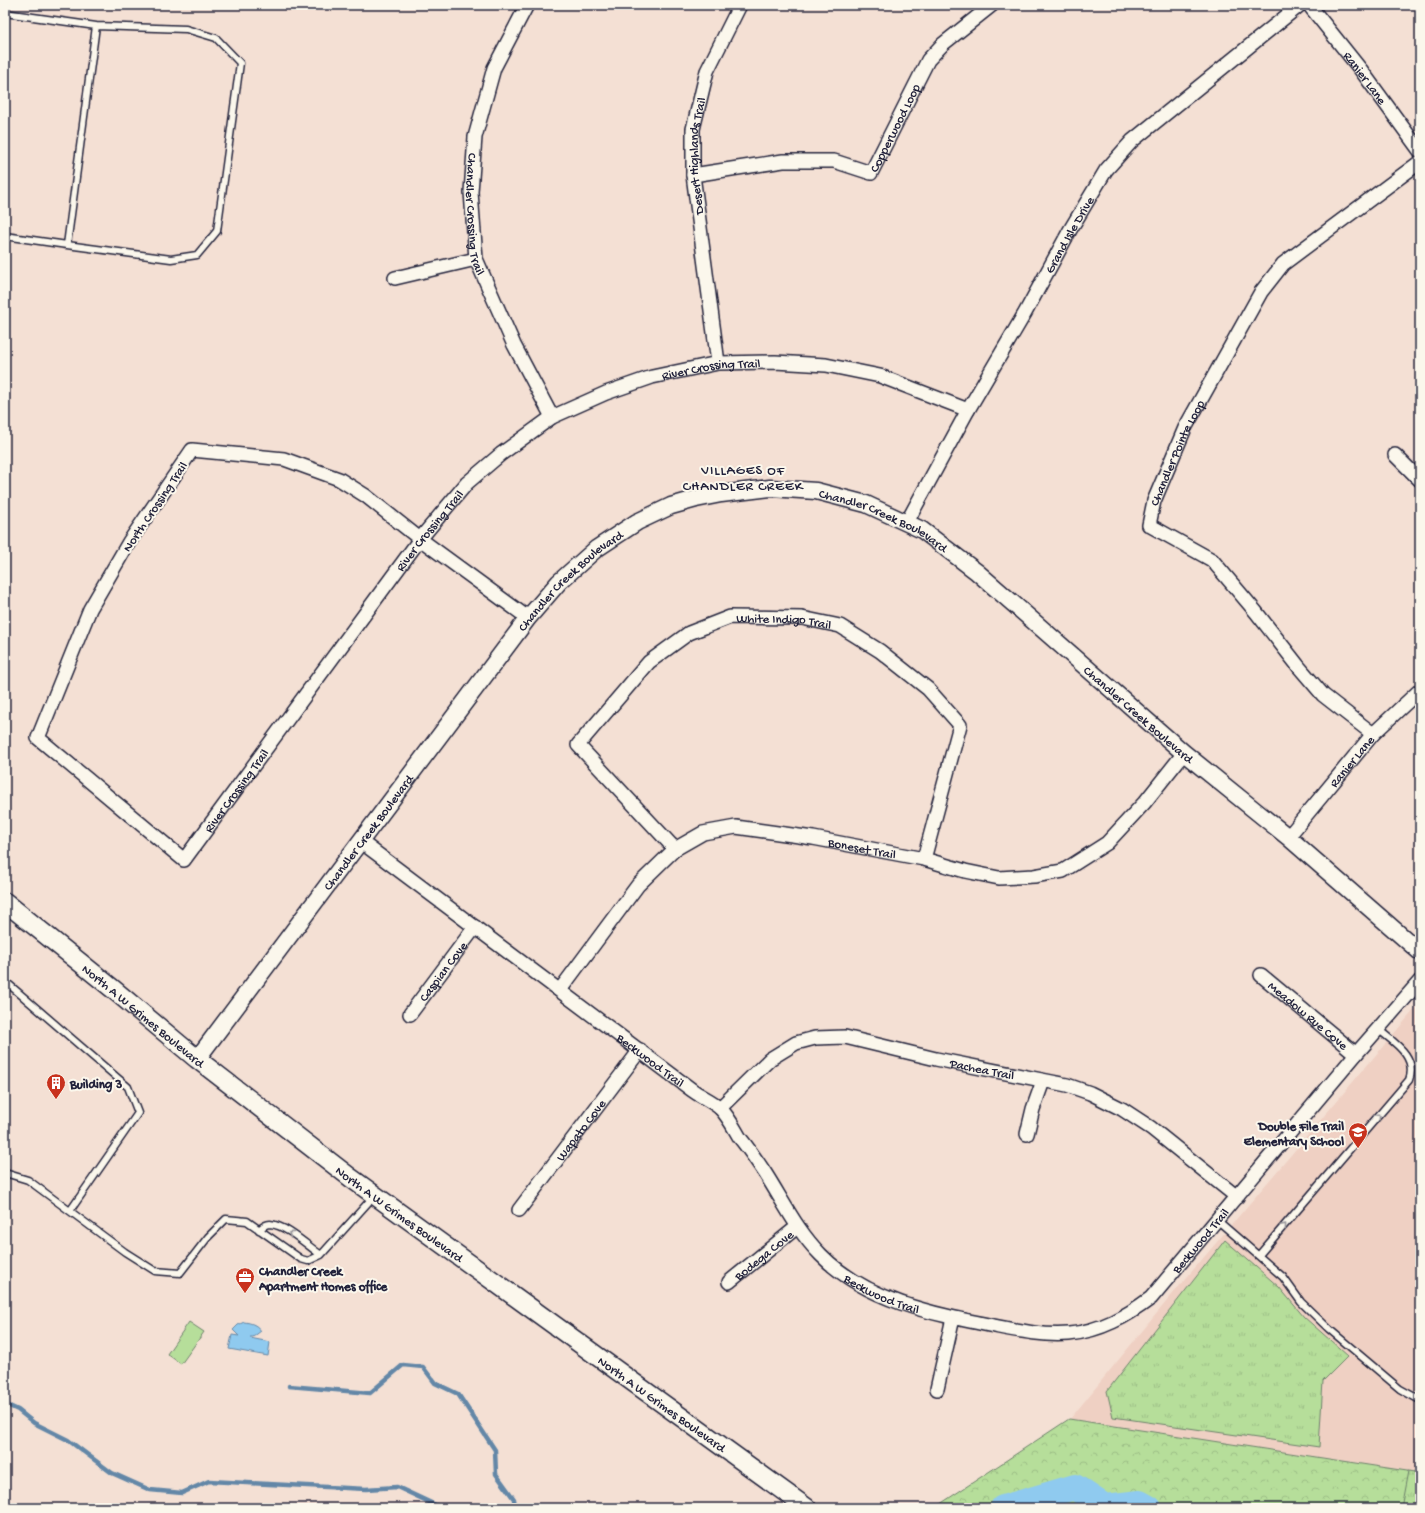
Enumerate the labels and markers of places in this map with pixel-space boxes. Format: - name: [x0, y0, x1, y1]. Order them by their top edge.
- building icon: Building 3: [45, 1072, 67, 1100]
- place label: Building 3: [69, 1078, 123, 1093]
- place label: Double File Trail Elementary School: [1244, 1120, 1344, 1150]
- school or university icon: Double File Trail Elementary School: [1347, 1121, 1369, 1149]
- place label: Chandler Creek Apartment Homes office: [258, 1265, 389, 1296]
- office icon: Chandler Creek Apartment Homes office: [234, 1266, 256, 1294]

